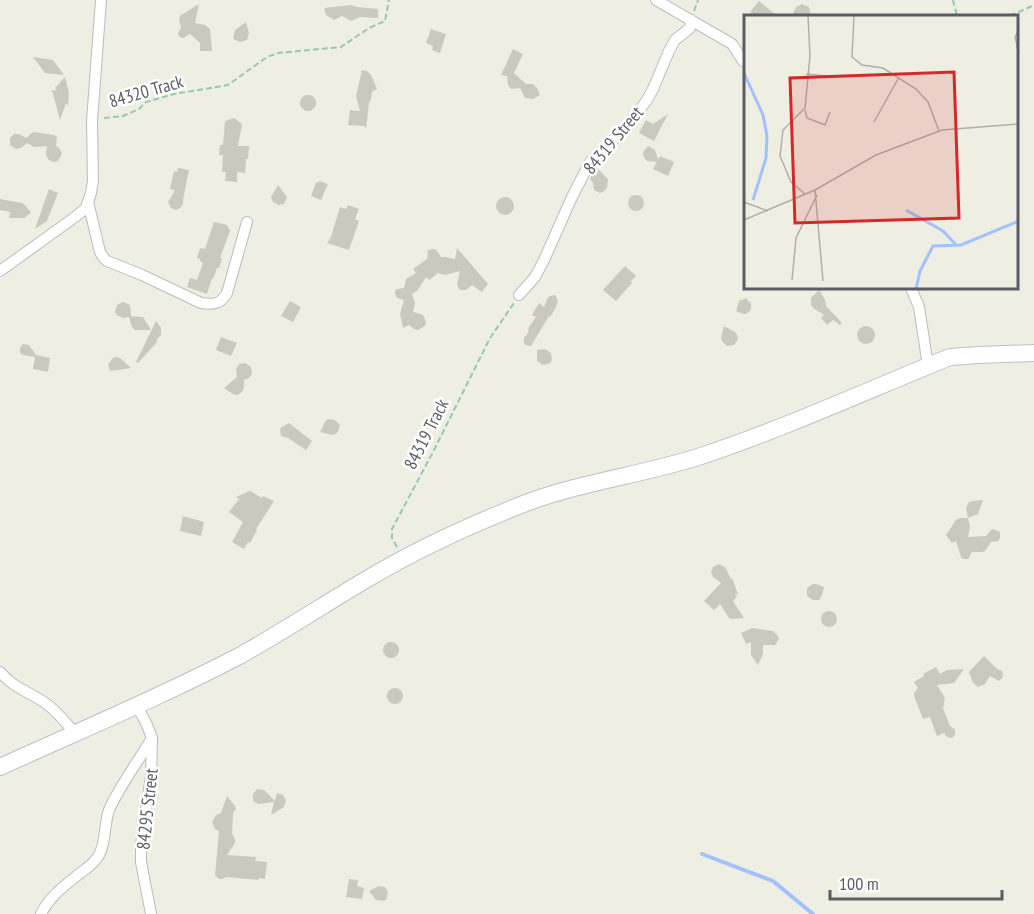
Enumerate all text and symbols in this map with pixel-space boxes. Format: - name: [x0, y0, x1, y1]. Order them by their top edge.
- inset map: [744, 15, 1019, 290]
- street label: 84320 Track: [106, 69, 186, 113]
- street label: 84319 Street: [578, 101, 648, 179]
- street label: 84319 Track: [399, 395, 453, 473]
- street label: 84295 Street: [131, 767, 163, 851]
- scale bar: [830, 863, 1002, 901]
- text: 100 m: [839, 872, 879, 895]

